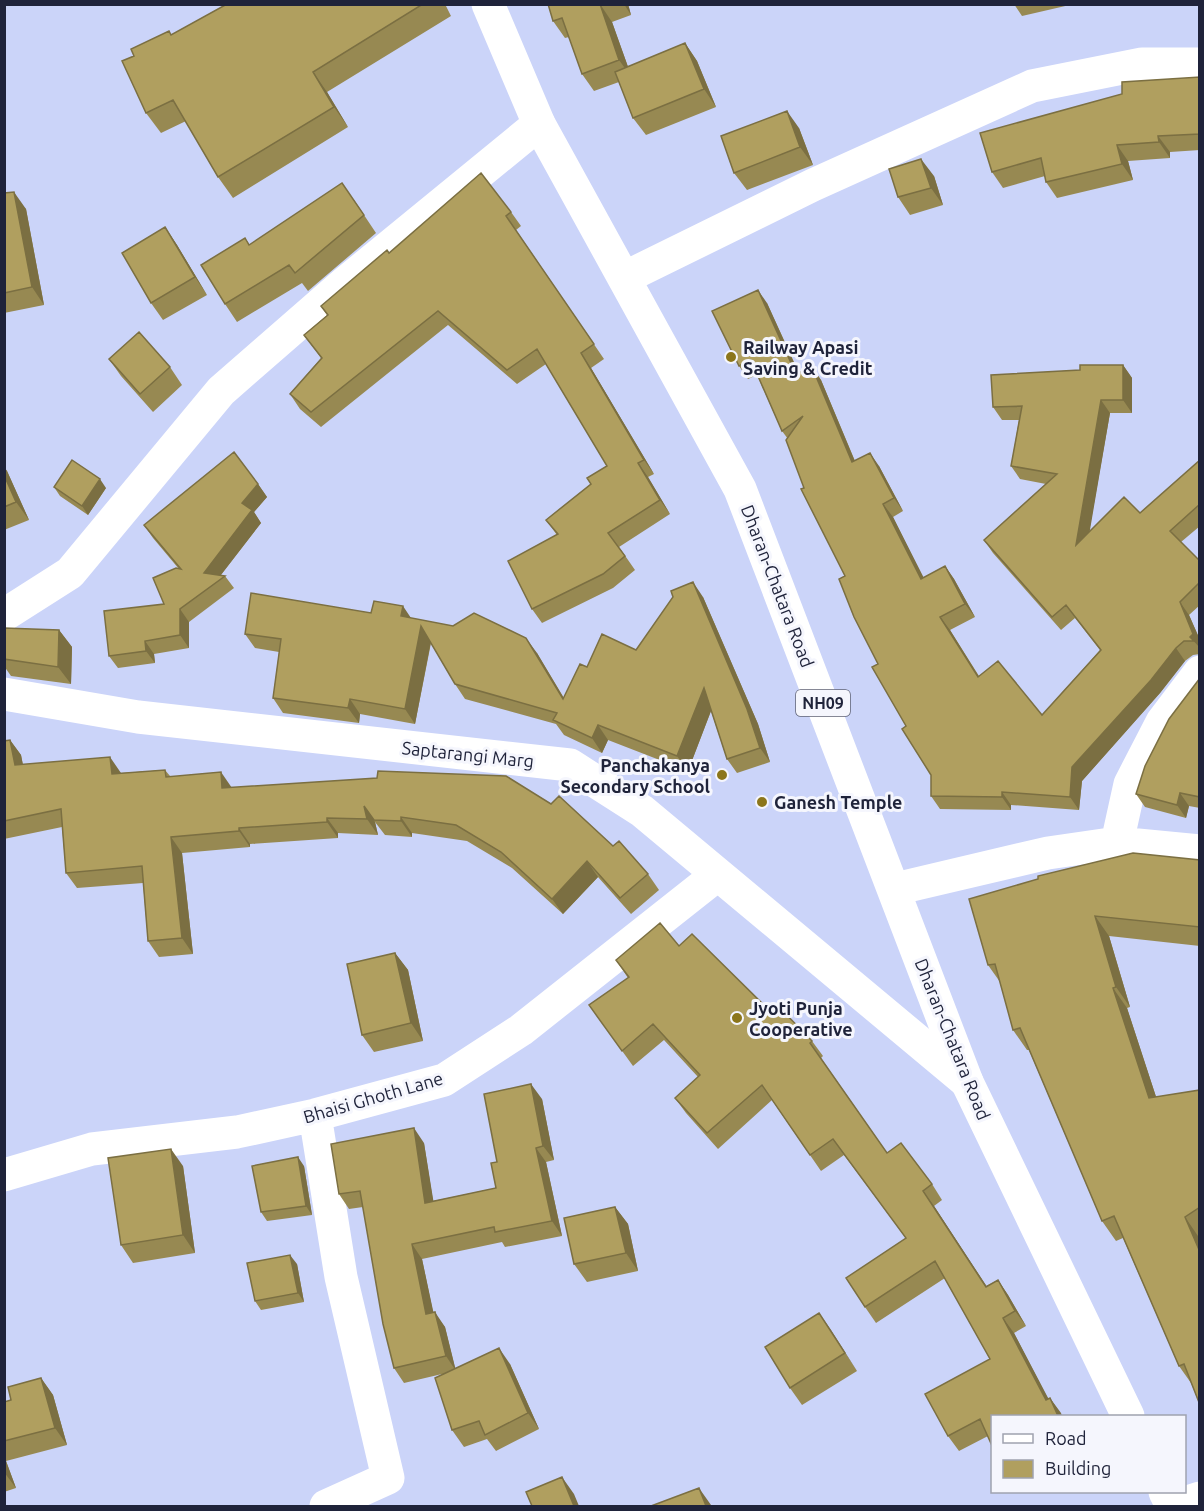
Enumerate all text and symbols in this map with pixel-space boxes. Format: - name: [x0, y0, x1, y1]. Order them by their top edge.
- place label: Railway Apasi Saving & Credit: [743, 337, 873, 378]
- marker: Railway Apasi Saving & Credit: [724, 350, 738, 364]
- street label: Dharan-Chatara Road: [738, 502, 818, 670]
- road number: NH09: [796, 690, 850, 716]
- street label: Saptarangi Marg: [401, 737, 535, 771]
- place label: Panchakanya Secondary School: [561, 755, 711, 796]
- marker: Panchakanya Secondary School: [715, 768, 729, 782]
- place label: Ganesh Temple: [774, 792, 902, 812]
- marker: Ganesh Temple: [755, 795, 769, 809]
- street label: Dharan-Chatara Road: [911, 955, 995, 1123]
- place label: Jyoti Punja Cooperative: [749, 998, 853, 1039]
- marker: Jyoti Punja Cooperative: [730, 1011, 744, 1025]
- street label: Bhaisi Ghoth Lane: [301, 1067, 445, 1127]
- legend: [991, 1415, 1186, 1493]
- text: Road: [1045, 1428, 1087, 1448]
- text: Building: [1045, 1458, 1111, 1478]

